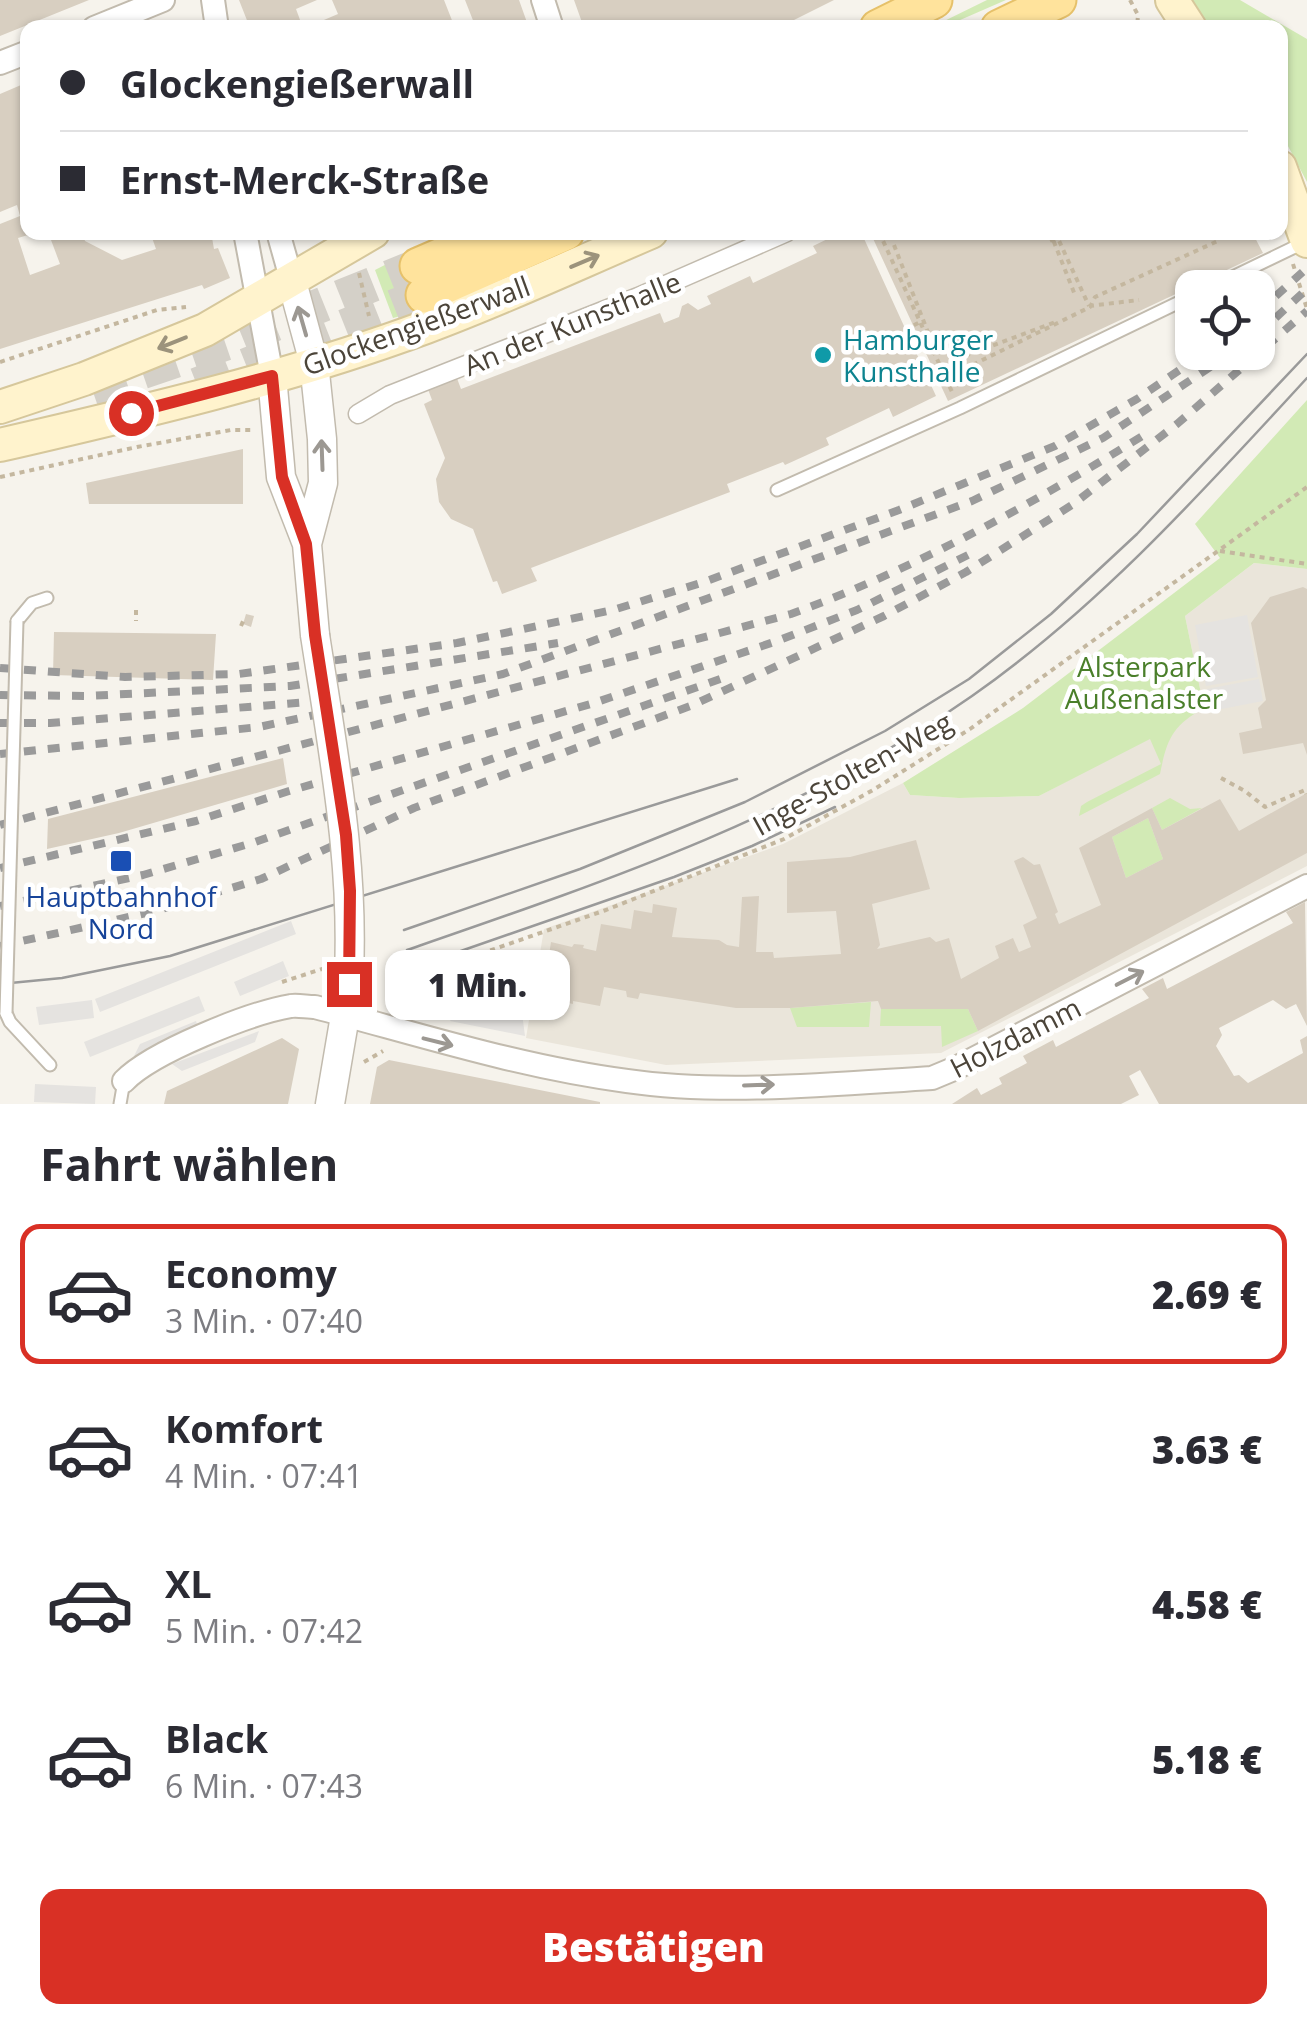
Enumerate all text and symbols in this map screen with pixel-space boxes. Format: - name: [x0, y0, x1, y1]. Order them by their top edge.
- text: Glockengießerwall: [120, 57, 474, 109]
- text: Ernst-Merck-Straße: [120, 153, 489, 205]
- one-way arrow: [569, 250, 600, 268]
- street label: An der Kunsthalle: [458, 262, 686, 384]
- street label: Glockengießerwall: [297, 266, 535, 384]
- map controls: [1175, 270, 1275, 370]
- button: locate: [1175, 270, 1275, 370]
- one-way arrow: [292, 306, 311, 337]
- place label: Hamburger Kunsthalle: [843, 320, 994, 390]
- one-way arrow: [157, 336, 188, 354]
- marker: Hamburger Kunsthalle: [812, 344, 834, 366]
- route start: [109, 391, 154, 436]
- one-way arrow: [312, 439, 331, 471]
- park label: Alsterpark Außenalster: [1065, 647, 1224, 717]
- street label: Inge-Stolten-Weg: [745, 702, 959, 844]
- marker: Hauptbahnhof Nord: [108, 848, 134, 874]
- place label: Hauptbahnhof Nord: [26, 877, 218, 947]
- callout: 1 Min.: [384, 949, 569, 1019]
- route end: [327, 962, 372, 1007]
- text: 1 Min.: [428, 963, 527, 1006]
- one-way arrow: [1115, 968, 1145, 987]
- street label: Holzdamm: [943, 988, 1087, 1086]
- one-way arrow: [422, 1034, 453, 1053]
- one-way arrow: [742, 1075, 774, 1094]
- text: Fahrt wählen: [40, 1133, 338, 1194]
- text: Economy: [165, 1247, 337, 1299]
- icon: car: [45, 1249, 135, 1339]
- text: 2.69 €: [1152, 1268, 1262, 1320]
- text: 3 Min. · 07:40: [165, 1299, 363, 1342]
- text: Komfort: [165, 1402, 323, 1454]
- icon: car: [45, 1404, 135, 1494]
- text: 3.63 €: [1152, 1423, 1262, 1475]
- text: 4 Min. · 07:41: [165, 1454, 363, 1497]
- text: XL: [165, 1557, 212, 1609]
- icon: car: [45, 1559, 135, 1649]
- text: 4.58 €: [1152, 1578, 1262, 1630]
- text: 5 Min. · 07:42: [165, 1609, 363, 1652]
- text: Black: [165, 1712, 268, 1764]
- icon: car: [45, 1714, 135, 1804]
- text: 5.18 €: [1152, 1733, 1262, 1785]
- text: 6 Min. · 07:43: [165, 1764, 363, 1807]
- button: Bestätigen: [40, 1889, 1267, 2004]

